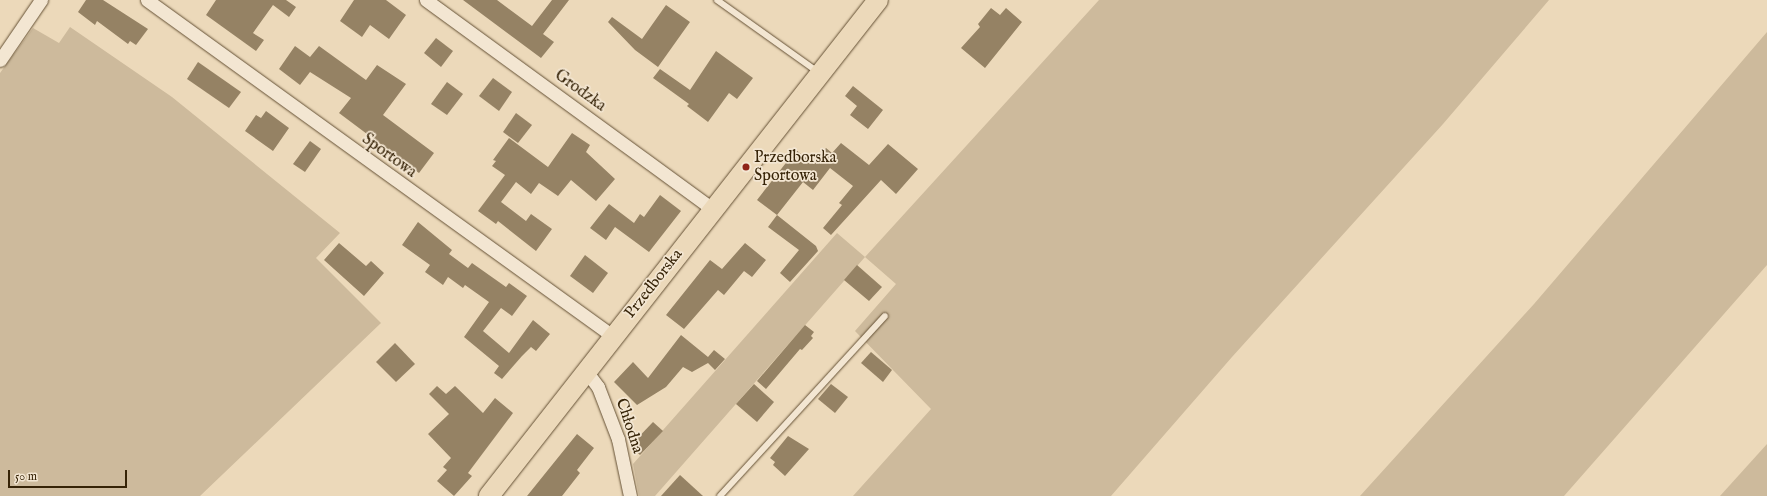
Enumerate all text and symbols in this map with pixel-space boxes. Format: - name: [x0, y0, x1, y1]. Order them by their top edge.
- street label: Grodzka: [551, 66, 609, 116]
- street label: Sportowa: [358, 130, 420, 182]
- place label: Przedborska Sportowa: [754, 148, 837, 186]
- marker: Przedborska Sportowa: [741, 162, 751, 172]
- street label: Przedborska: [621, 246, 687, 322]
- street label: Chłodna: [611, 396, 647, 456]
- scale bar: [10, 462, 129, 488]
- text: 50 m: [15, 469, 37, 484]

